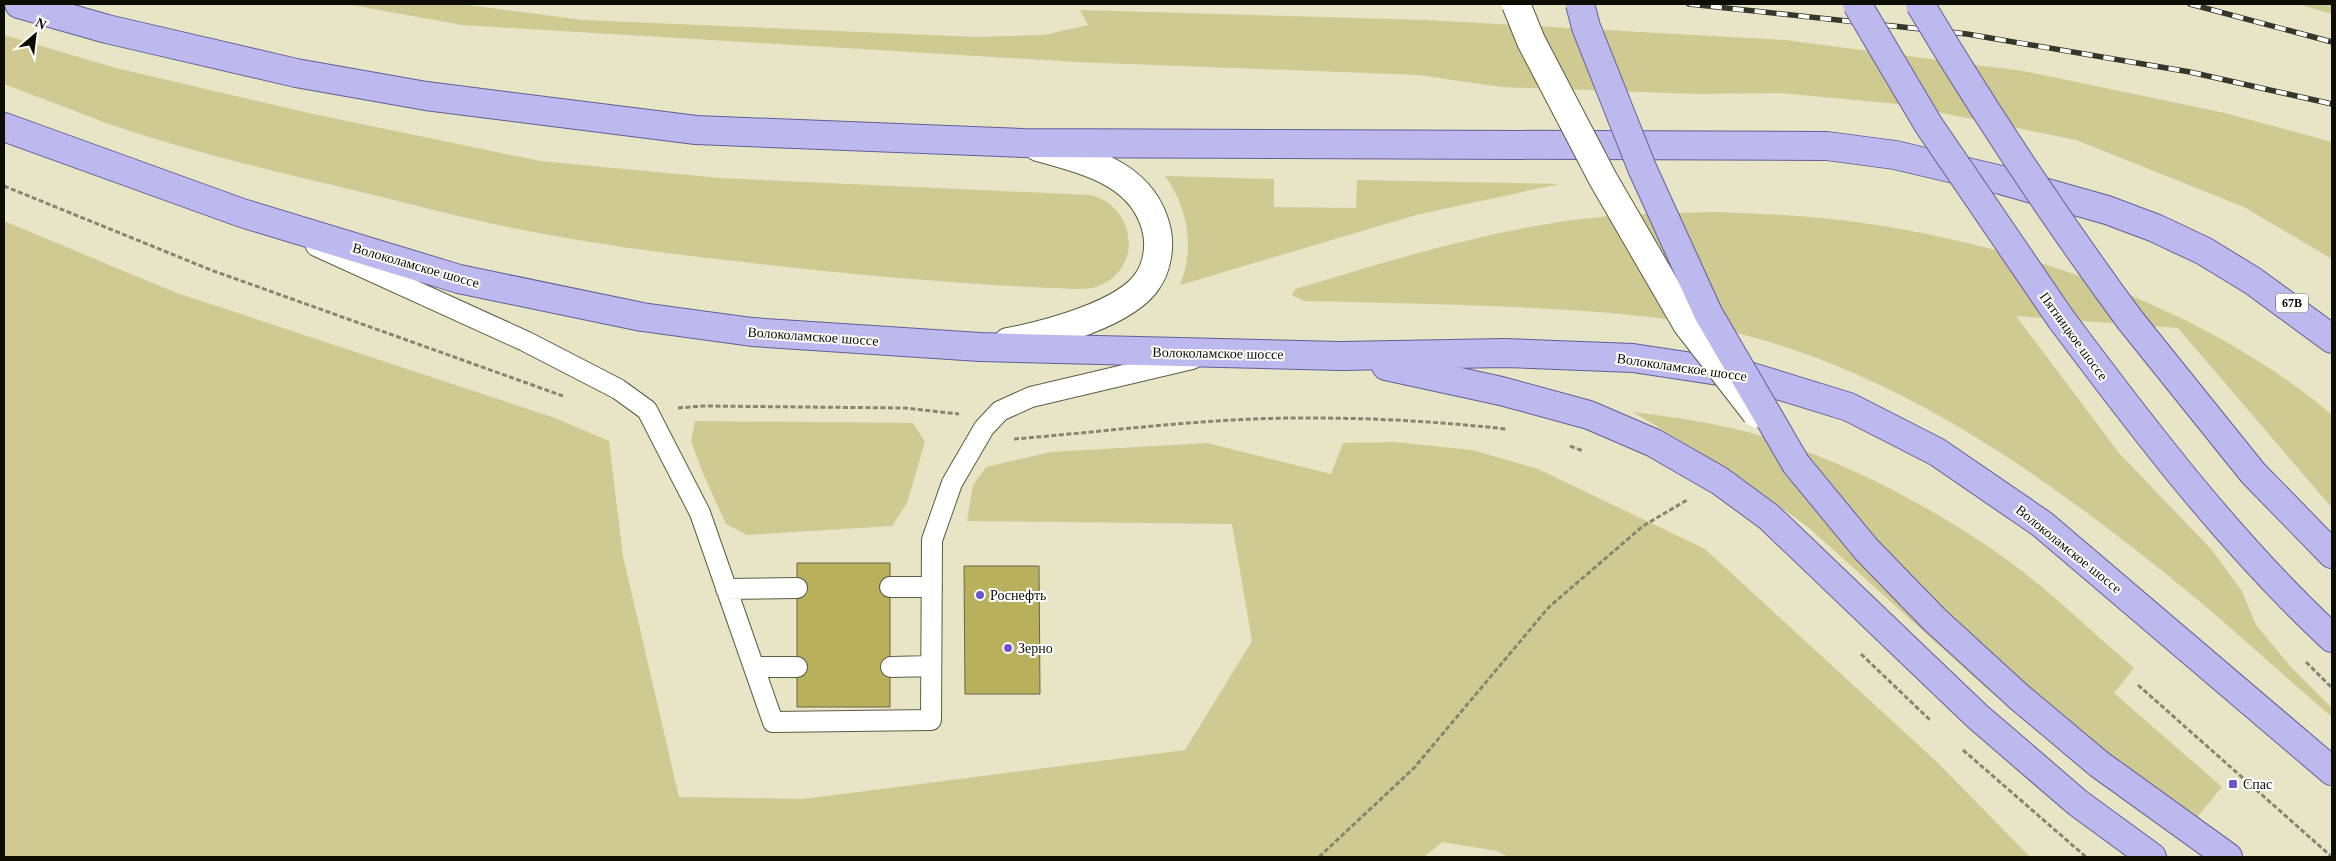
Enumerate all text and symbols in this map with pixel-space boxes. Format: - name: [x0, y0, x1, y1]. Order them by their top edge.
- north arrow: [10, 10, 60, 60]
- text: N: [33, 15, 49, 33]
- street label: Волоколамское шоссе: [351, 240, 481, 291]
- street label: Пятницкое шоссе: [2037, 289, 2111, 383]
- road number: 67B: [2276, 294, 2308, 312]
- street label: Волоколамское шоссе: [747, 324, 879, 349]
- street label: Волоколамское шоссе: [1152, 345, 1284, 362]
- street label: Волоколамское шоссе: [1616, 351, 1748, 384]
- street label: Волоколамское шоссе: [2013, 502, 2124, 597]
- place label: Роснефть: [990, 588, 1046, 603]
- marker: Роснефть: [974, 589, 986, 601]
- place label: Зерно: [1018, 641, 1053, 656]
- marker: Зерно: [1002, 642, 1014, 654]
- place label: Спас: [2243, 777, 2272, 792]
- marker: Спас: [2227, 778, 2239, 790]

